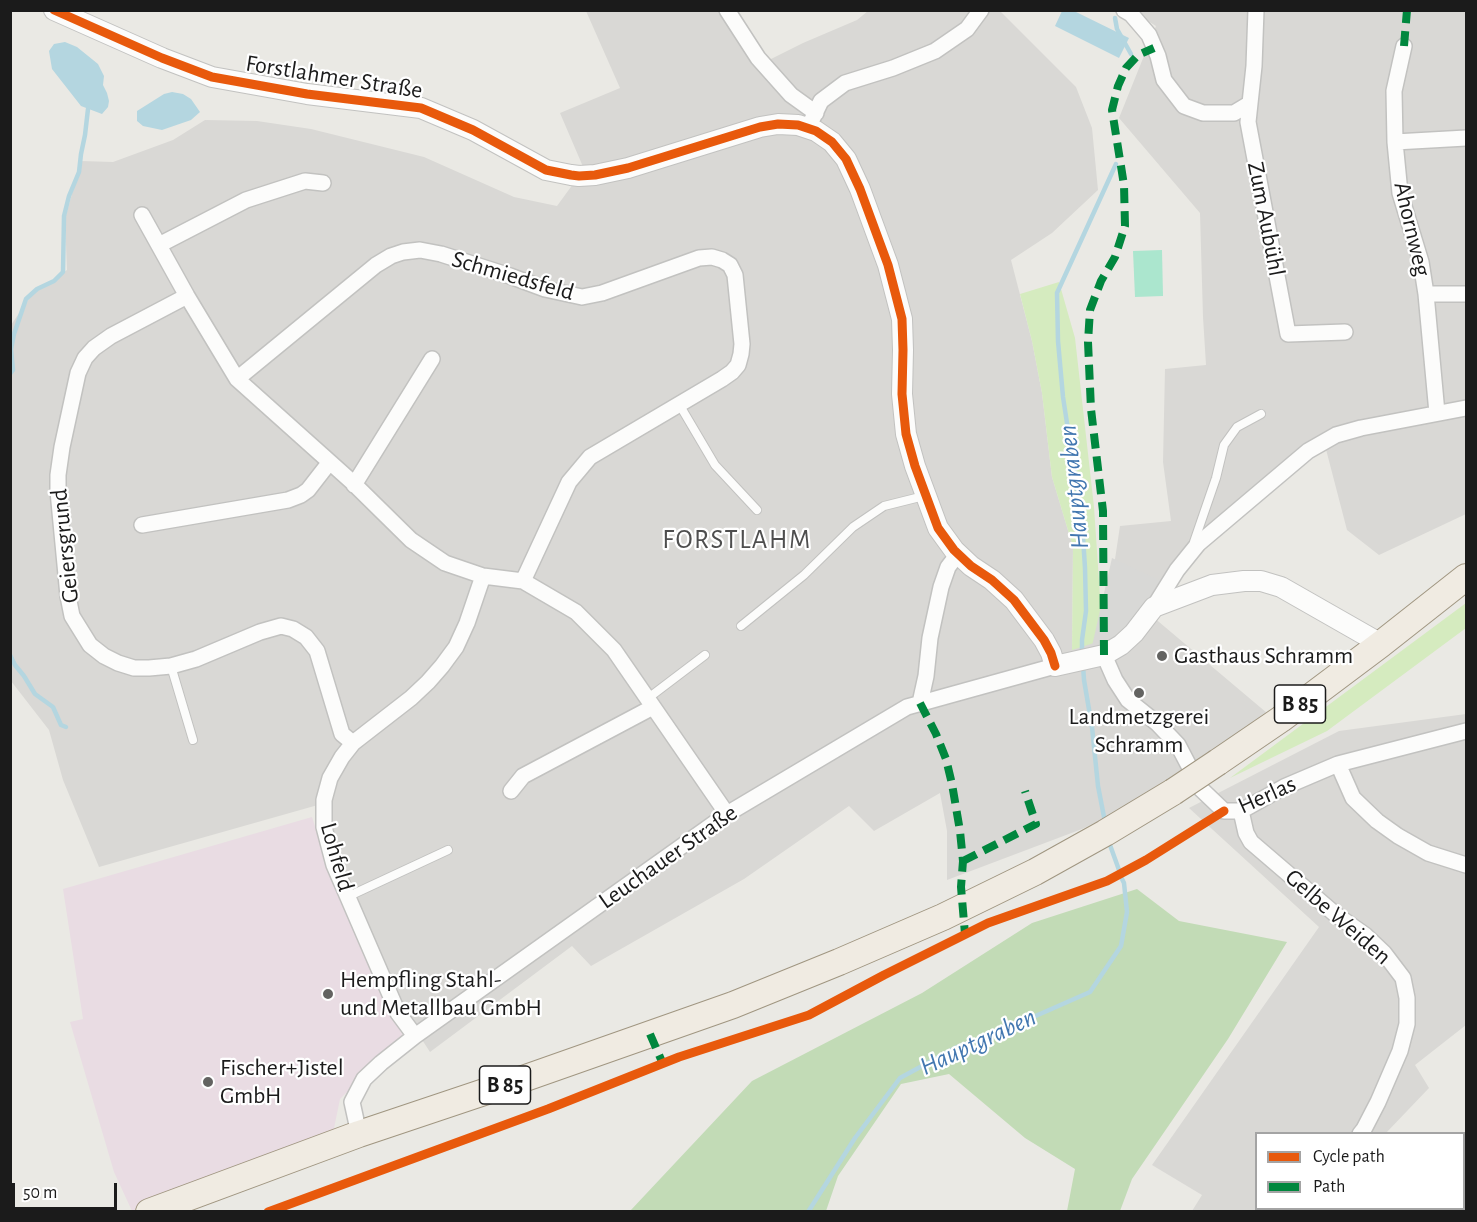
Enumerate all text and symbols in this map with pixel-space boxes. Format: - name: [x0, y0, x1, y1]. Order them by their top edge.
- street label: Forstlahmer Straße: [244, 49, 424, 105]
- street label: Zum Aubühl: [1241, 159, 1291, 279]
- street label: Ahornweg: [1387, 179, 1437, 279]
- street label: Schmiedsfeld: [448, 245, 578, 307]
- water label: Hauptgraben: [1052, 423, 1096, 551]
- street label: Geiersgrund: [45, 487, 85, 605]
- district label: FORSTLAHM: [662, 524, 812, 556]
- place label: Gasthaus Schramm: [1174, 642, 1353, 670]
- marker: Gasthaus Schramm: [1155, 649, 1169, 663]
- road number: B 85: [1274, 685, 1326, 723]
- marker: Landmetzgerei Schramm: [1132, 686, 1146, 700]
- place label: Landmetzgerei Schramm: [1069, 703, 1209, 759]
- street label: Herlas: [1233, 770, 1301, 820]
- street label: Leuchauer Straße: [593, 799, 743, 915]
- street label: Lohfeld: [314, 819, 360, 895]
- street label: Gelbe Weiden: [1279, 863, 1397, 971]
- place label: Hempfling Stahl- und Metallbau GmbH: [340, 966, 542, 1022]
- marker: Hempfling Stahl- und Metallbau GmbH: [321, 987, 335, 1001]
- water label: Hauptgraben: [915, 1001, 1041, 1083]
- place label: Fischer+Jistel GmbH: [220, 1054, 344, 1110]
- road number: B 85: [480, 1066, 530, 1104]
- marker: Fischer+Jistel GmbH: [201, 1075, 215, 1089]
- legend: [1255, 1132, 1465, 1210]
- text: Cycle path: [1313, 1148, 1385, 1166]
- scale bar: [15, 1171, 120, 1209]
- text: Path: [1313, 1178, 1345, 1196]
- text: 50 m: [23, 1184, 57, 1202]

